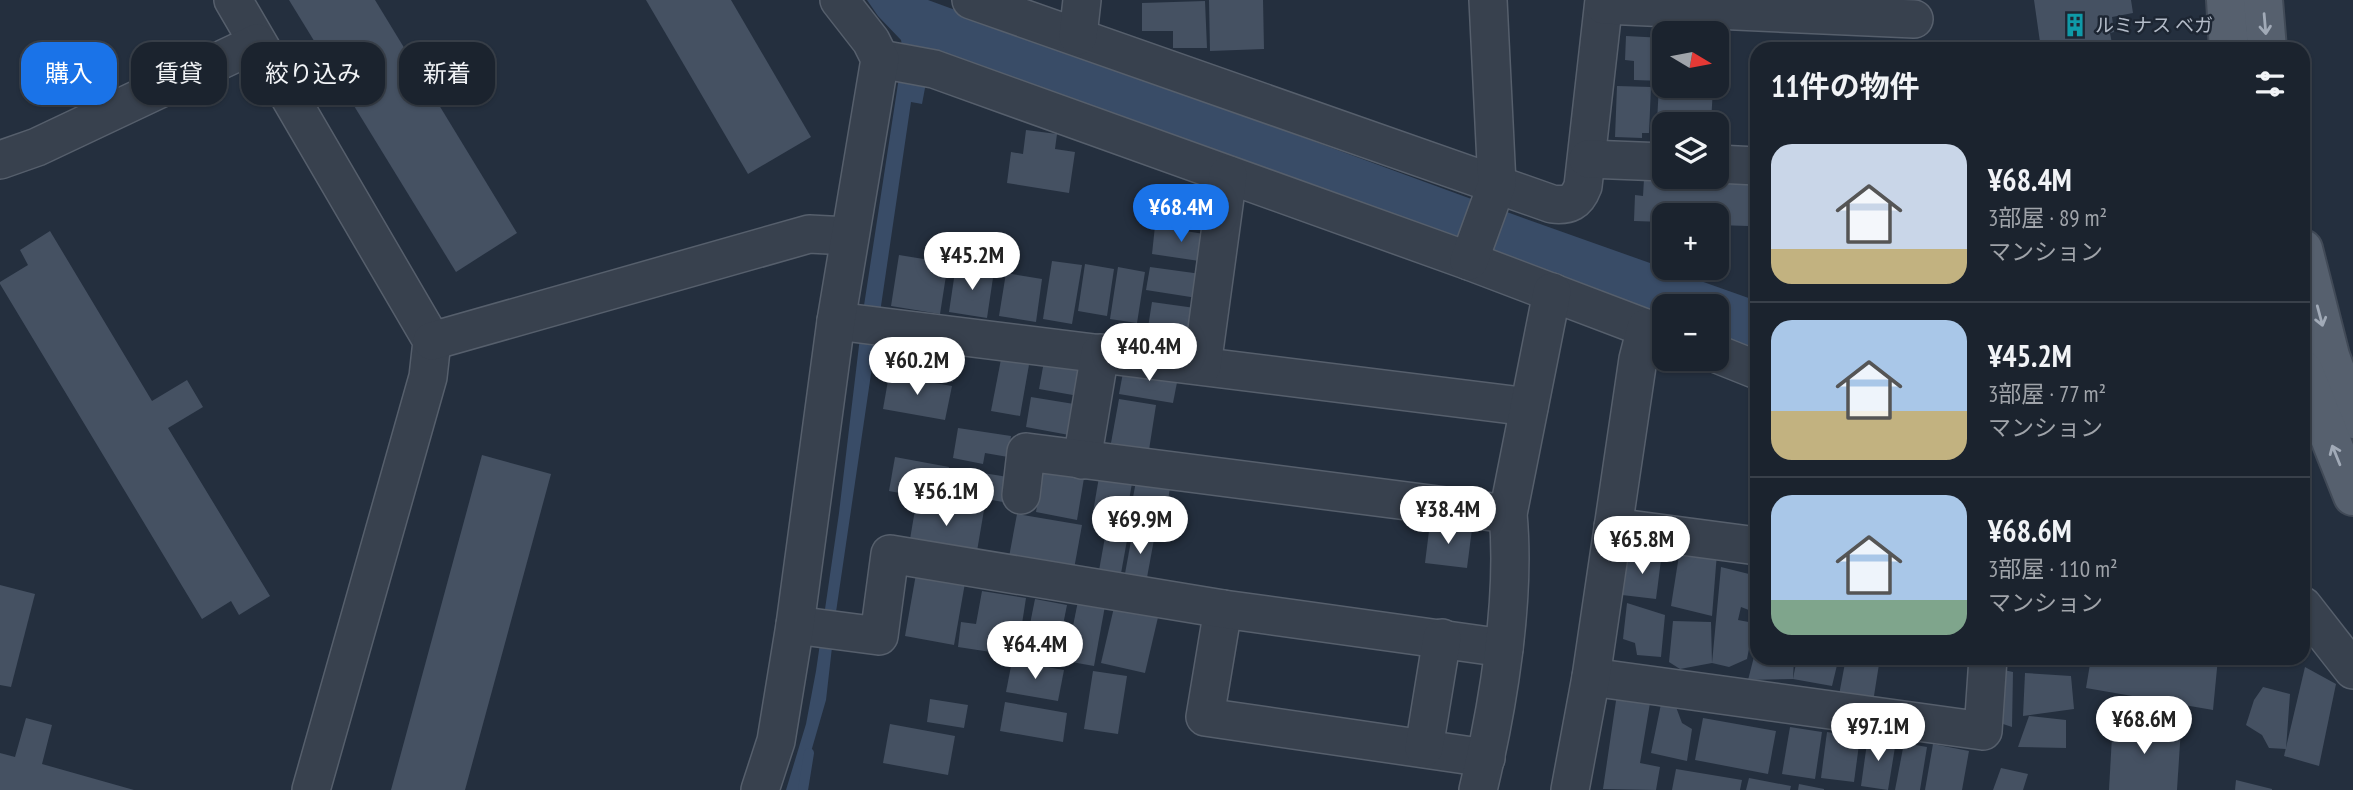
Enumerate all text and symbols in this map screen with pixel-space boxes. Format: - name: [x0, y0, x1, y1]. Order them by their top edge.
- building icon: ルミナス ベガ: [2061, 11, 2089, 39]
- place label: ルミナス ベガ: [2095, 13, 2213, 37]
- one-way arrow: [2259, 13, 2272, 35]
- north arrow: [1652, 21, 1729, 98]
- map controls: [1652, 21, 1729, 371]
- chip: 購入: [21, 42, 117, 105]
- chip: 賃貸: [131, 42, 227, 105]
- chip: 絞り込み: [241, 42, 385, 105]
- chip: 新着: [399, 42, 495, 105]
- icon: filters: [2251, 65, 2289, 103]
- text: 11件の物件: [1771, 66, 1920, 105]
- button: layers: [1652, 112, 1729, 189]
- text: ¥68.4M: [1988, 160, 2072, 199]
- icon: home: [1827, 172, 1911, 256]
- pin: ¥68.4M: [1124, 184, 1238, 244]
- text: ¥68.4M: [1149, 192, 1213, 221]
- button: +: [1652, 203, 1729, 280]
- text: 3部屋 · 89 m²: [1988, 203, 2107, 232]
- pin: ¥45.2M: [915, 232, 1029, 292]
- text: マンション: [1988, 237, 2103, 266]
- text: ¥45.2M: [940, 240, 1004, 269]
- button: −: [1652, 294, 1729, 371]
- one-way arrow: [2314, 304, 2327, 326]
- pin: ¥40.4M: [1092, 324, 1206, 383]
- text: ¥40.4M: [1117, 331, 1181, 360]
- text: ¥45.2M: [1988, 336, 2072, 375]
- pin: ¥60.2M: [860, 338, 974, 397]
- text: ¥60.2M: [885, 345, 949, 374]
- icon: home: [1827, 348, 1911, 432]
- text: 3部屋 · 77 m²: [1988, 379, 2106, 408]
- text: マンション: [1988, 413, 2103, 442]
- one-way arrow: [2329, 445, 2342, 466]
- pin: ¥56.1M: [889, 468, 1003, 528]
- text: ¥56.1M: [914, 476, 978, 505]
- pin: ¥38.4M: [1391, 486, 1505, 546]
- text: ¥38.4M: [1416, 494, 1480, 523]
- pin: ¥69.9M: [1083, 496, 1197, 556]
- text: ¥69.9M: [1108, 504, 1172, 533]
- text: ¥68.6M: [1988, 511, 2072, 550]
- pin: ¥65.8M: [1585, 516, 1699, 576]
- icon: home: [1827, 523, 1911, 607]
- text: ¥65.8M: [1610, 524, 1674, 553]
- text: 3部屋 · 110 m²: [1988, 554, 2118, 583]
- text: マンション: [1988, 588, 2103, 617]
- pin: ¥64.4M: [978, 622, 1092, 681]
- text: ¥64.4M: [1003, 629, 1067, 658]
- pin: ¥68.6M: [2087, 696, 2201, 756]
- pin: ¥97.1M: [1821, 704, 1935, 763]
- text: ¥68.6M: [2112, 704, 2176, 733]
- text: ¥97.1M: [1847, 711, 1909, 740]

